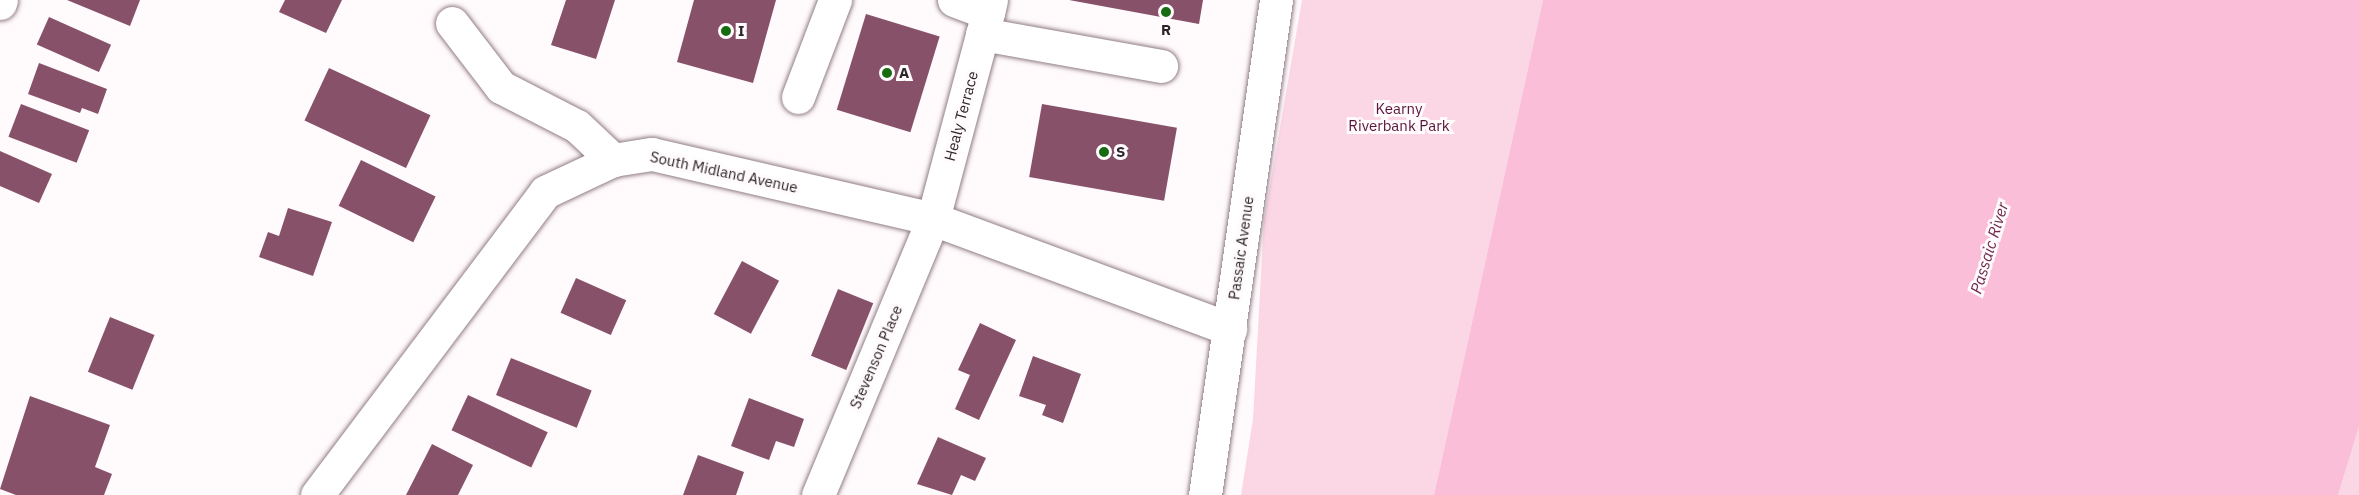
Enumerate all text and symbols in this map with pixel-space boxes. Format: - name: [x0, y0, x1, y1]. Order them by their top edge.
- marker: R: [1159, 5, 1173, 19]
- place label: R: [1161, 21, 1171, 39]
- place label: I: [738, 22, 744, 40]
- marker: I: [719, 24, 733, 38]
- place label: A: [899, 64, 909, 82]
- marker: A: [880, 66, 894, 80]
- street label: Healy Terrace: [940, 69, 982, 163]
- park label: Kearny Riverbank Park: [1348, 99, 1450, 134]
- place label: S: [1116, 143, 1125, 161]
- marker: S: [1097, 145, 1111, 159]
- street label: South Midland Avenue: [649, 148, 799, 196]
- street label: Passaic Avenue: [1225, 195, 1257, 301]
- water label: Passaic River: [1966, 200, 2012, 296]
- street label: Stevenson Place: [846, 303, 906, 411]

